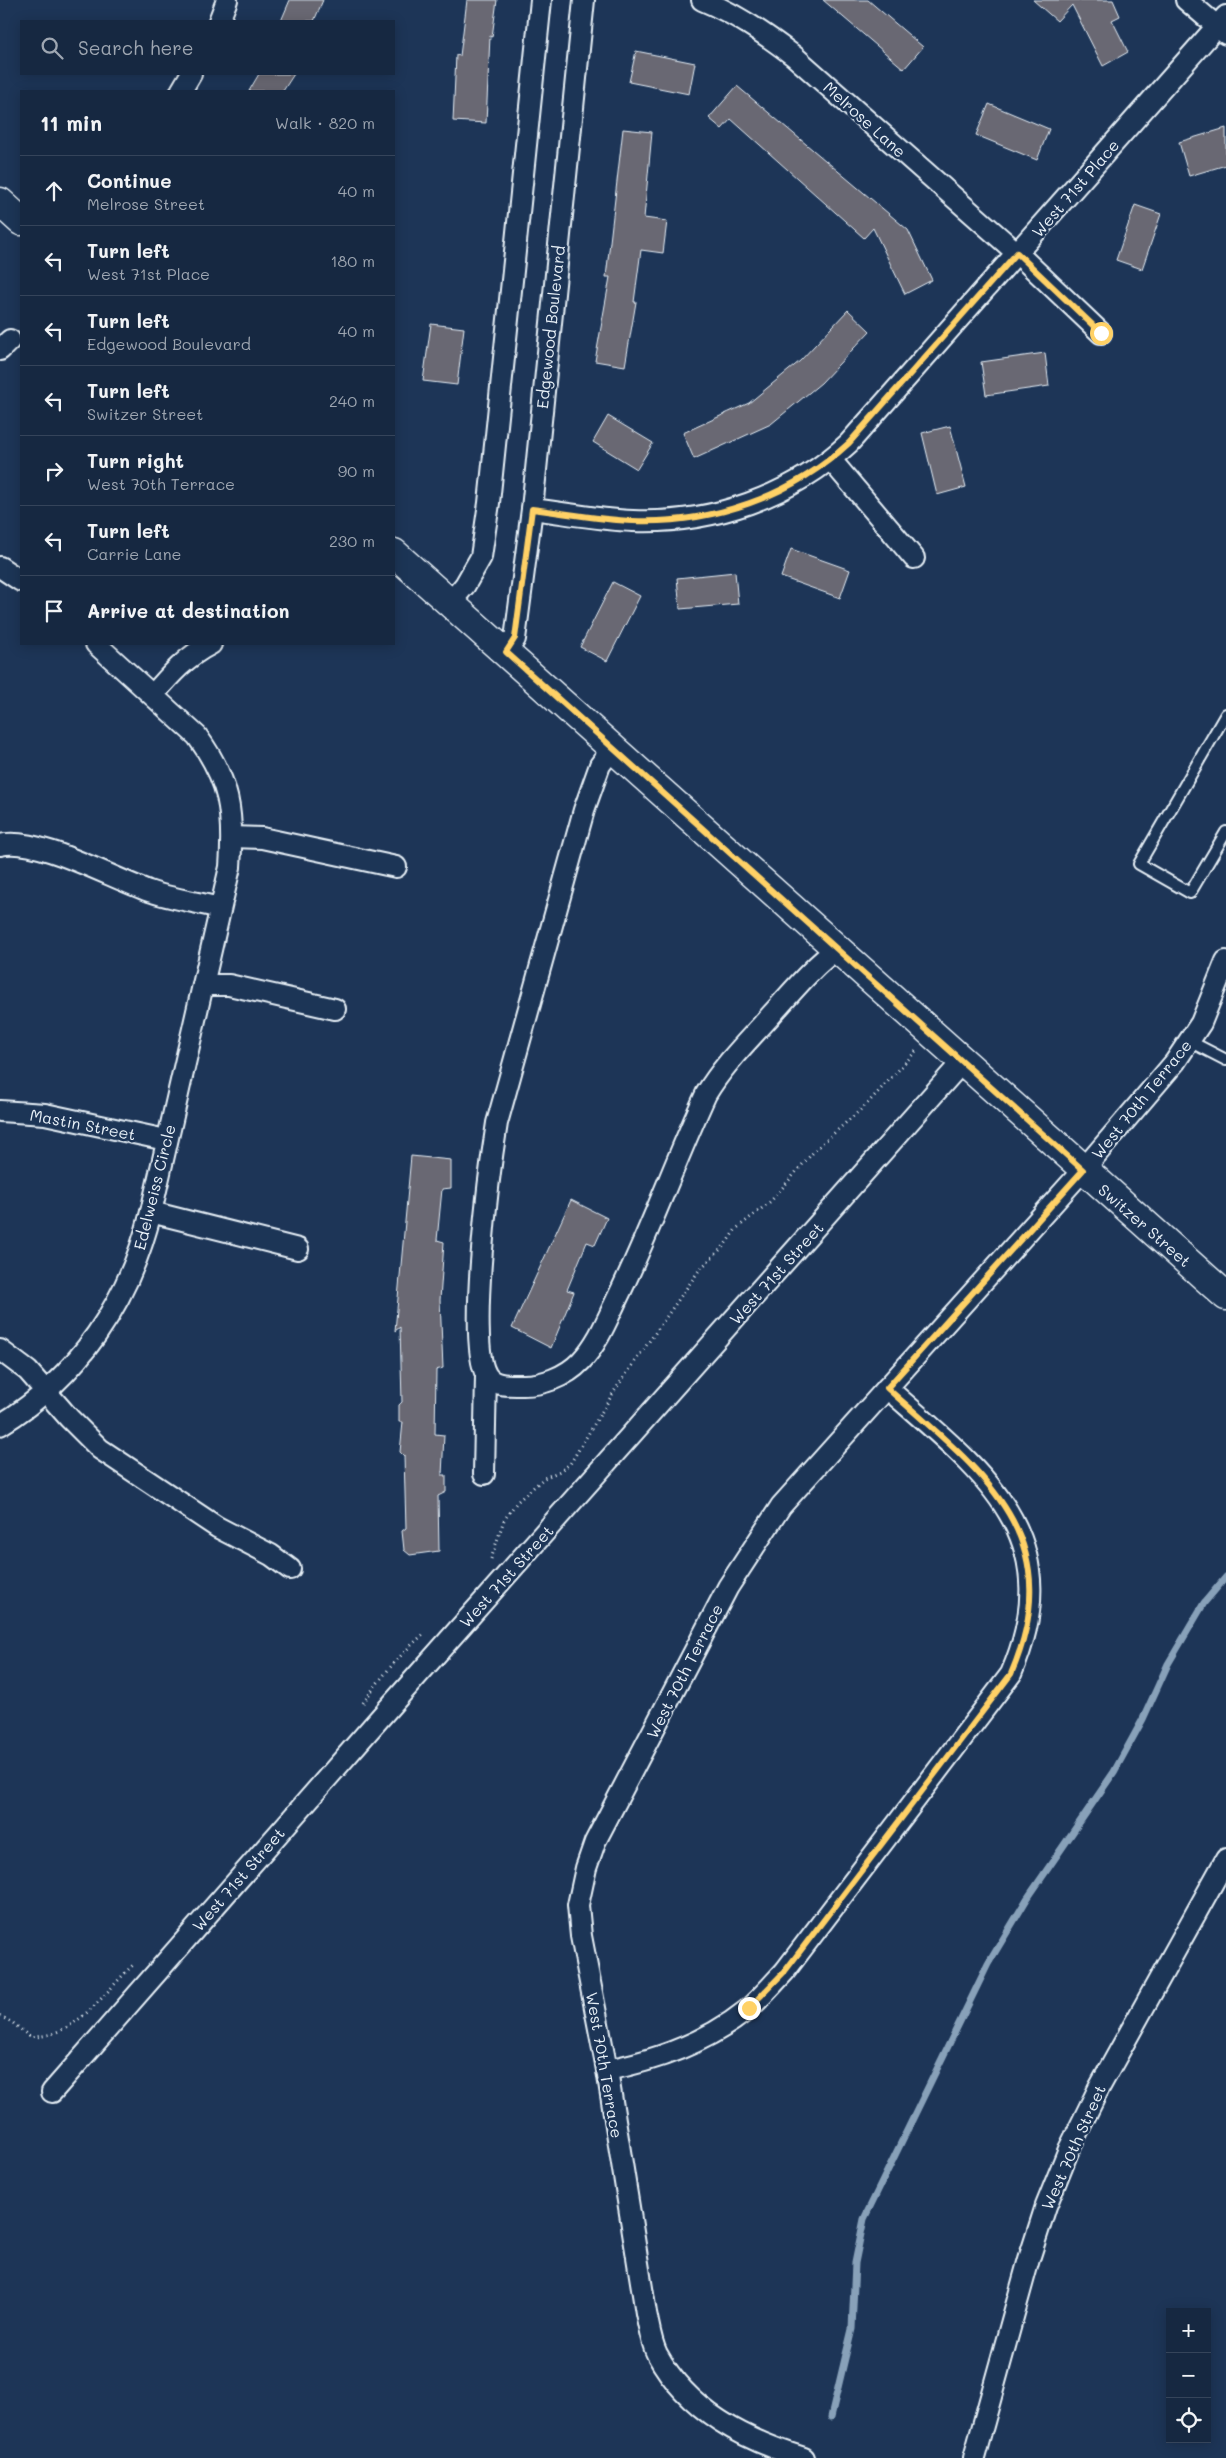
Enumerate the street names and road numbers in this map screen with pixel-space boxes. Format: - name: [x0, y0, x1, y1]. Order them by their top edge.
- street label: Melrose Lane: [819, 76, 911, 162]
- street label: West 71st Place: [1027, 135, 1123, 241]
- street label: Edgewood Boulevard: [531, 244, 569, 410]
- street label: West 70th Terrace: [1086, 1035, 1196, 1163]
- street label: Mastin Street: [28, 1103, 138, 1145]
- street label: Edelweiss Circle: [128, 1122, 180, 1252]
- street label: Switzer Street: [1094, 1179, 1196, 1271]
- street label: West 71st Street: [724, 1217, 828, 1329]
- street label: West 71st Street: [454, 1520, 558, 1632]
- street label: West 70th Terrace: [641, 1600, 727, 1742]
- street label: West 71st Street: [187, 1823, 289, 1935]
- street label: West 70th Terrace: [582, 1990, 628, 2140]
- street label: West 70th Street: [1036, 2081, 1110, 2213]

